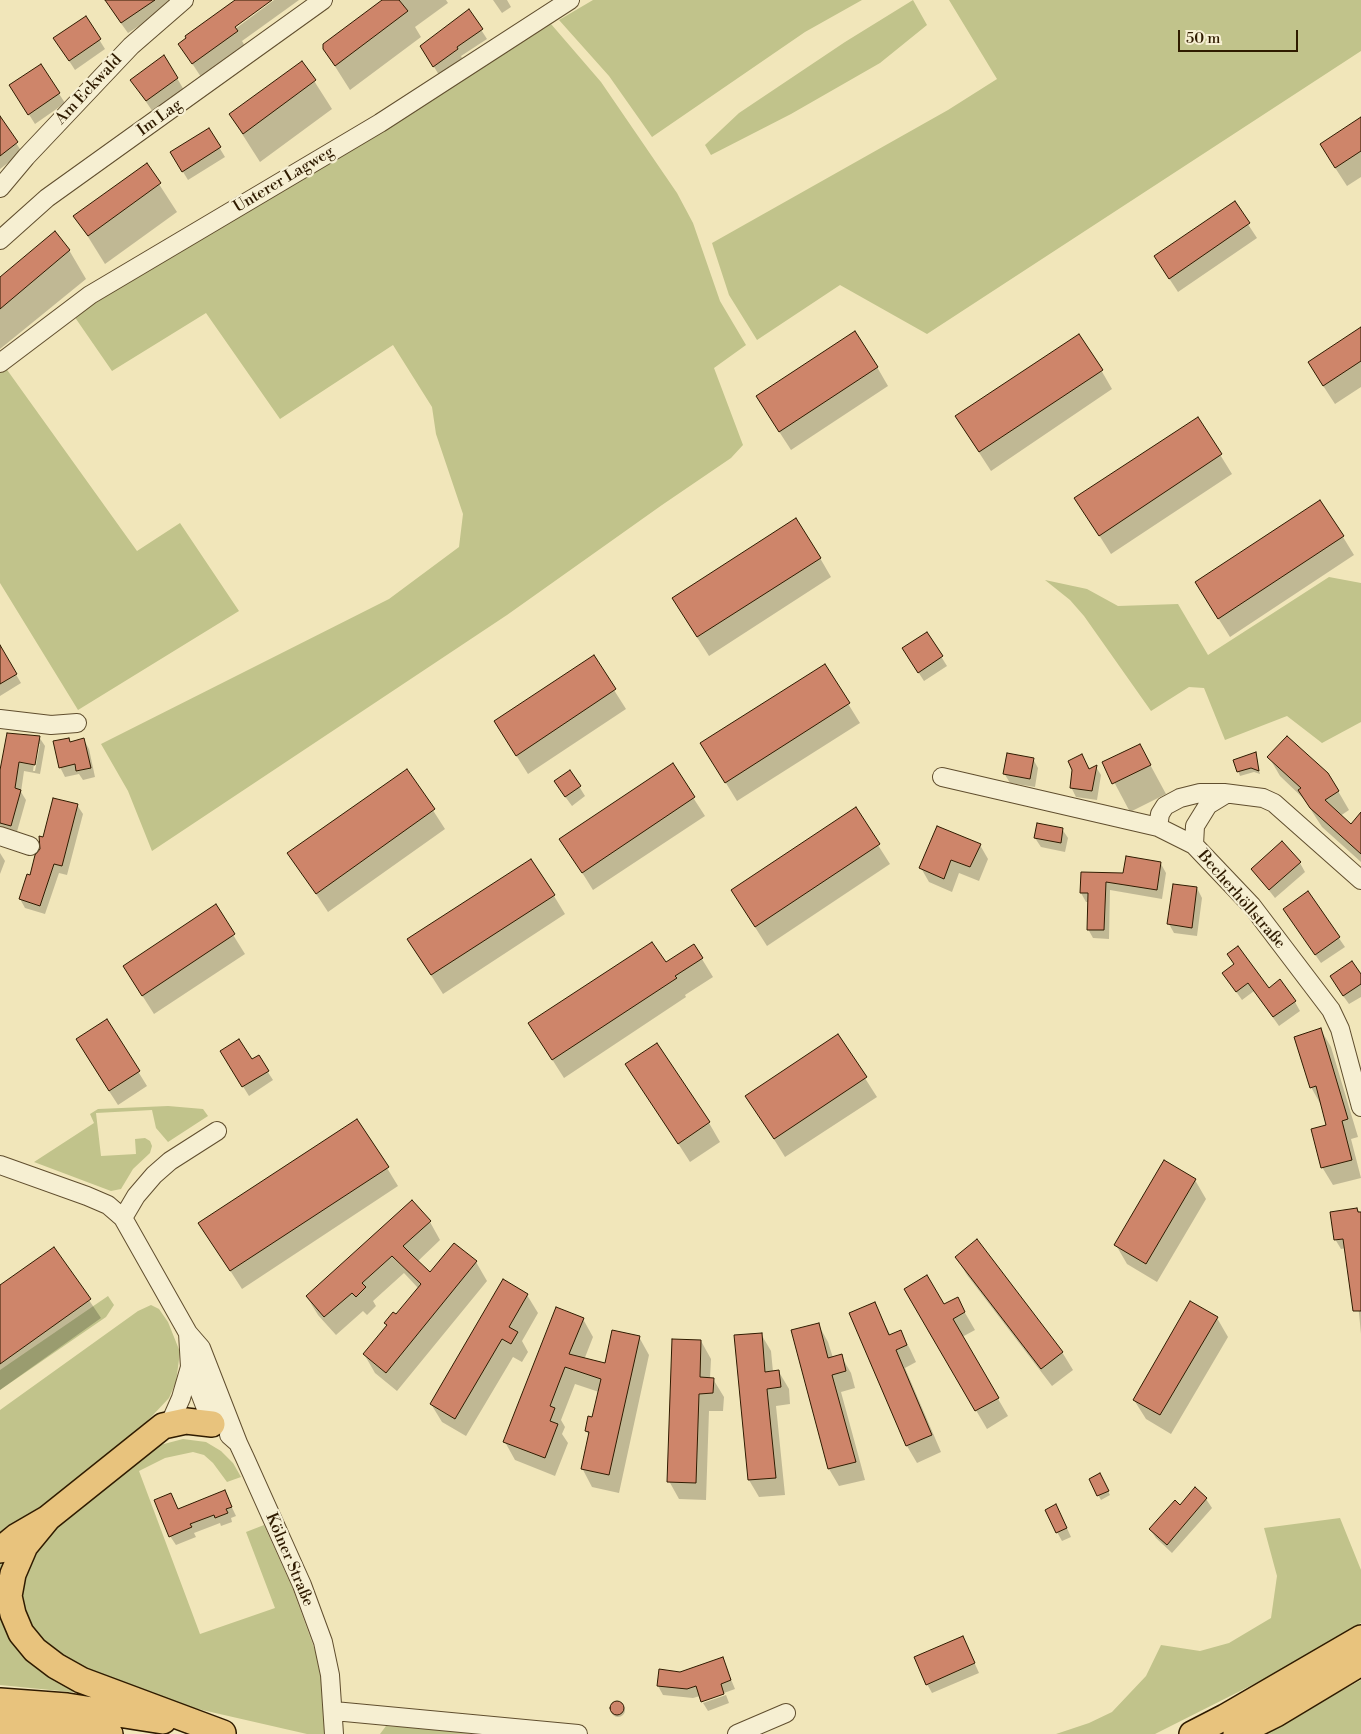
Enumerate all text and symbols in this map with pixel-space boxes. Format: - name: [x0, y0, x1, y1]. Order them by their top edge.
- scale bar: [1181, 20, 1301, 52]
- text: 50 m: [1186, 29, 1220, 48]
- street label: Am Eckwald: [52, 51, 126, 129]
- street label: Im Lag: [134, 95, 186, 141]
- street label: Unterer Lagweg: [230, 142, 338, 218]
- street label: Becherhöllstraße: [1193, 847, 1289, 953]
- street label: Kölner Straße: [261, 1510, 317, 1610]

